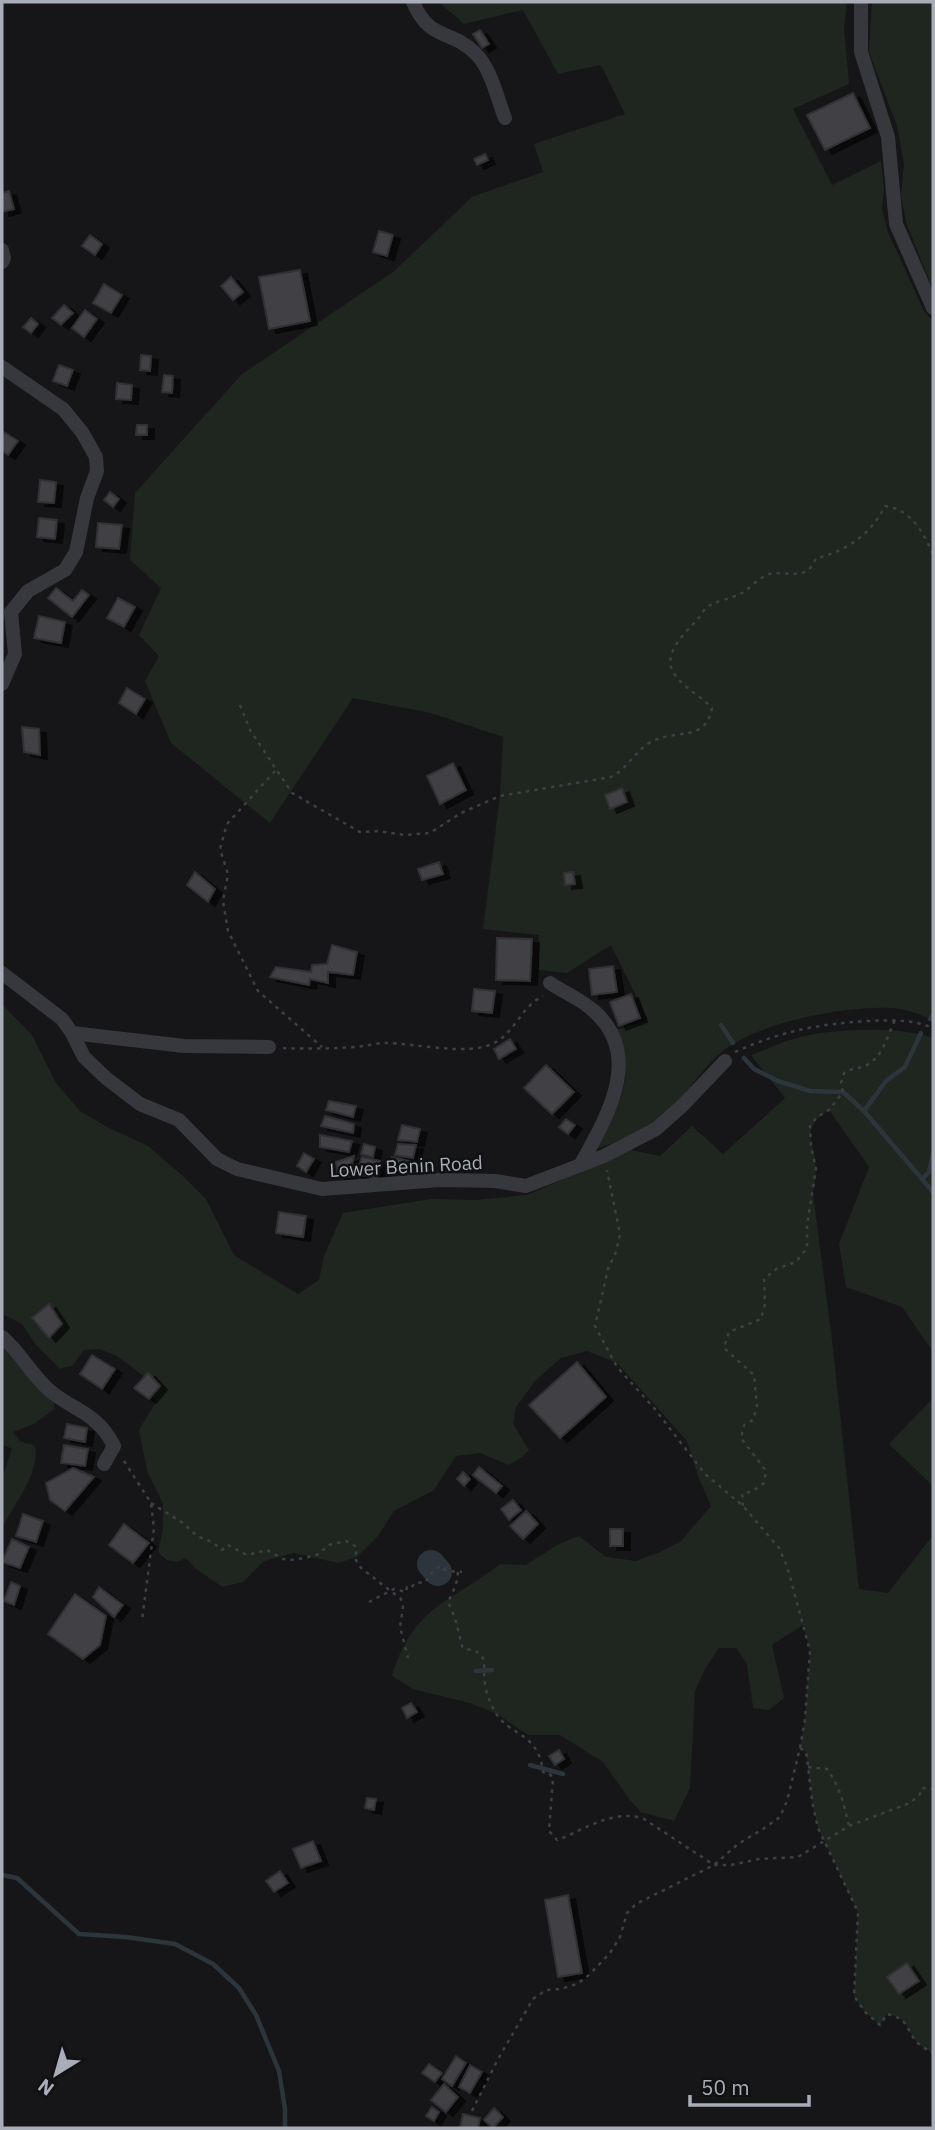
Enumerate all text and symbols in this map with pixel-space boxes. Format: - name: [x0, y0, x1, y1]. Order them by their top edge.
- street label: Lower Benin Road: [329, 1150, 483, 1182]
- north arrow: [21, 2039, 91, 2109]
- scale bar: [690, 2064, 809, 2108]
- text: 50 m: [701, 2073, 750, 2101]
- text: N: [33, 2074, 58, 2101]

